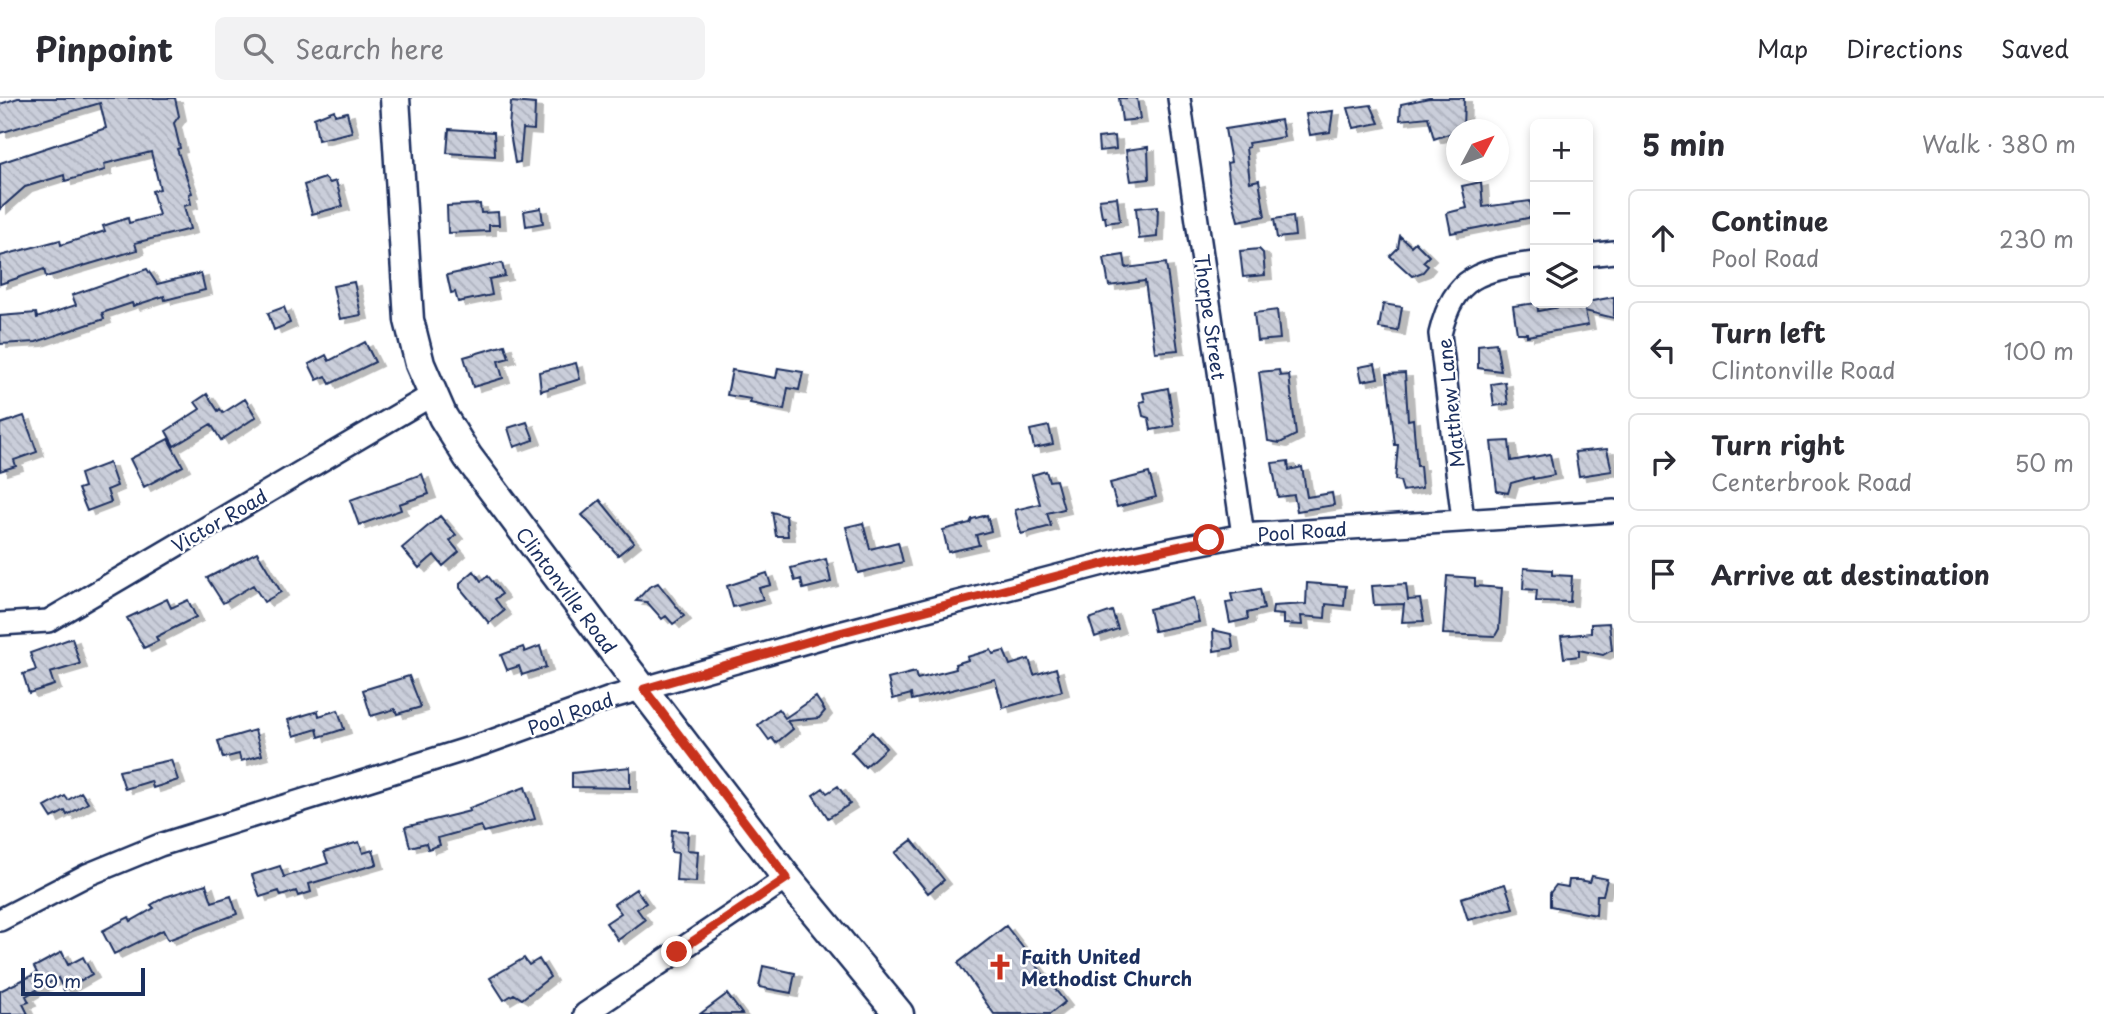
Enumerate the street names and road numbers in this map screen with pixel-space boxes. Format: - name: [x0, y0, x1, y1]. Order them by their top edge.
- street label: Thorpe Street: [1188, 252, 1234, 382]
- street label: Matthew Lane: [1429, 337, 1471, 469]
- street label: Victor Road: [166, 481, 272, 559]
- street label: Pool Road: [1256, 514, 1348, 548]
- street label: Clintonville Road: [510, 521, 624, 659]
- street label: Pool Road: [523, 685, 617, 741]

